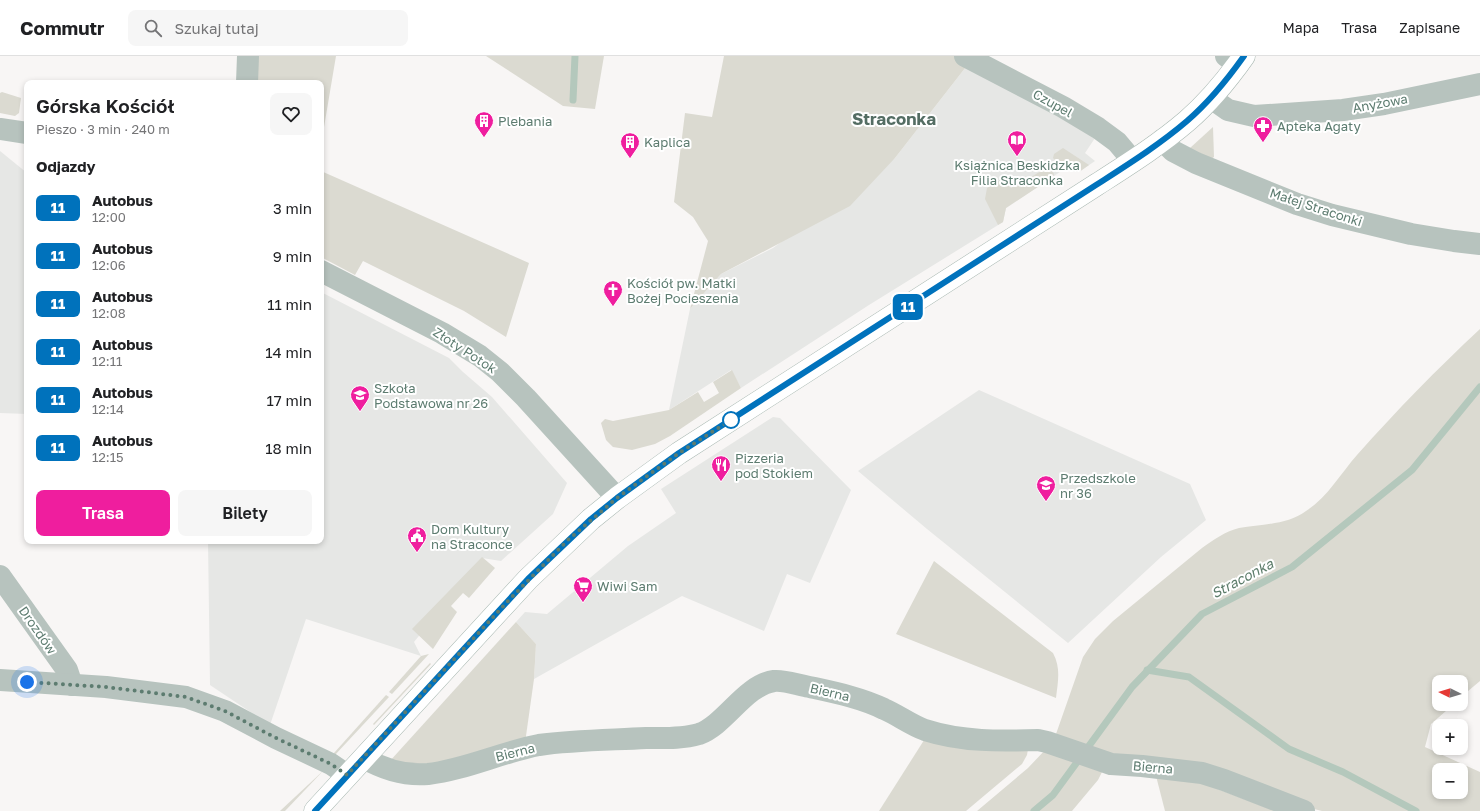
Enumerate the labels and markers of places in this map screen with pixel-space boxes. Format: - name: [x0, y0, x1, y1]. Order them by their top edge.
- building icon: Plebania: [473, 110, 495, 138]
- place label: Plebania: [498, 113, 552, 129]
- pharmacy icon: Apteka Agaty: [1252, 115, 1274, 143]
- place label: Apteka Agaty: [1277, 118, 1362, 134]
- library icon: Książnica Beskidzka Filia Straconka: [1006, 129, 1028, 157]
- building icon: Kaplica: [619, 131, 641, 159]
- place label: Kaplica: [644, 134, 690, 150]
- place label: Książnica Beskidzka Filia Straconka: [954, 157, 1080, 188]
- place label: Kościół pw. Matki Bożej Pocieszenia: [627, 275, 739, 306]
- church icon: Kościół pw. Matki Bożej Pocieszenia: [602, 279, 624, 307]
- place label: Szkoła Podstawowa nr 26: [374, 380, 488, 411]
- school or university icon: Szkoła Podstawowa nr 26: [349, 384, 371, 412]
- unlabelled marker: [722, 411, 740, 429]
- place label: Pizzeria pod Stokiem: [735, 450, 813, 481]
- restaurant icon: Pizzeria pod Stokiem: [710, 454, 732, 482]
- place label: Przedszkole nr 36: [1060, 470, 1136, 501]
- school or university icon: Przedszkole nr 36: [1035, 474, 1057, 502]
- place label: Dom Kultury na Straconce: [431, 521, 513, 552]
- public building icon: Dom Kultury na Straconce: [406, 525, 428, 553]
- supermarket icon: Wiwi Sam: [572, 575, 594, 603]
- place label: Wiwi Sam: [597, 578, 657, 594]

